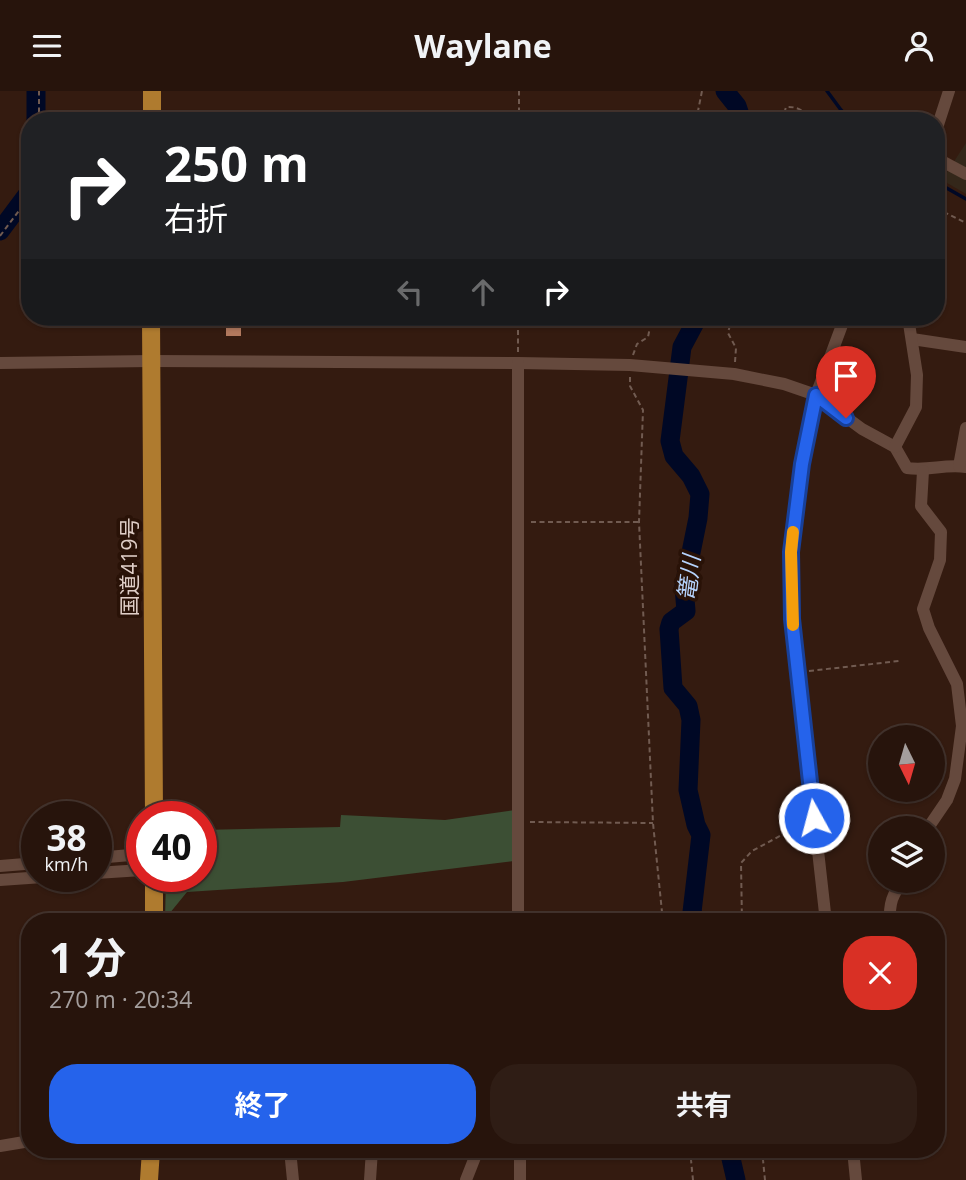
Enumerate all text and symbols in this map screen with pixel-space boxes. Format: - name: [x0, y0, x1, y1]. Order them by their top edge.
- text: Waylane: [414, 24, 552, 67]
- icon: menu: [28, 27, 66, 65]
- icon: person: [900, 27, 938, 65]
- text: 250 m: [164, 130, 309, 196]
- icon: right: [49, 140, 140, 231]
- text: 右折: [164, 196, 228, 239]
- icon: left: [391, 273, 429, 311]
- icon: ahead: [464, 273, 502, 311]
- icon: right: [537, 273, 575, 311]
- pin: [816, 346, 876, 418]
- icon: arrive: [827, 357, 865, 395]
- street label: 国道419号: [115, 517, 143, 617]
- water label: 篭川: [669, 550, 707, 603]
- north arrow: [868, 725, 945, 801]
- map controls: [868, 725, 945, 893]
- position arrow: [777, 781, 851, 855]
- speed limit sign: 40: [126, 801, 217, 892]
- text: 38: [46, 814, 87, 861]
- button: layers: [868, 816, 945, 893]
- text: km/h: [45, 852, 88, 876]
- text: 1 分: [49, 928, 126, 985]
- button: close: [843, 936, 917, 1010]
- text: 270 m · 20:34: [49, 983, 192, 1015]
- button: 終了: [49, 1064, 476, 1144]
- button: 共有: [490, 1064, 917, 1144]

